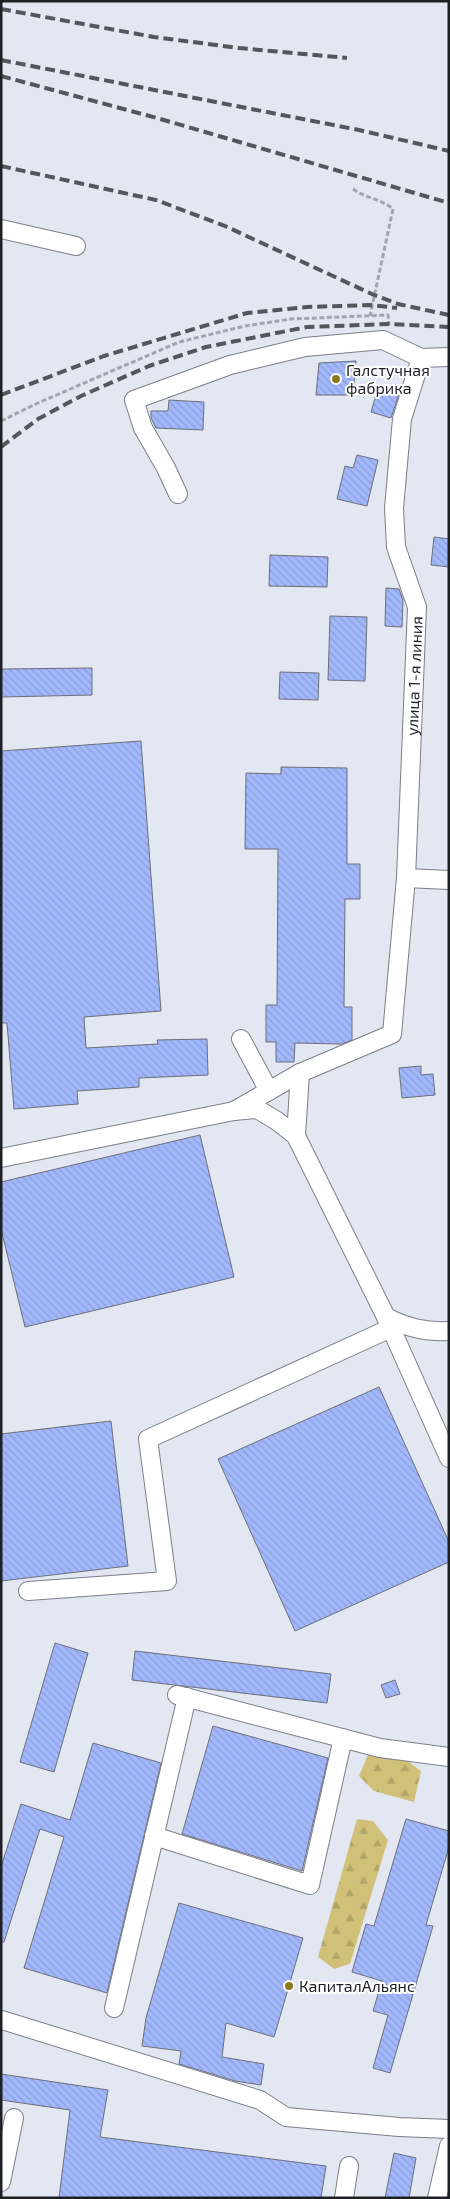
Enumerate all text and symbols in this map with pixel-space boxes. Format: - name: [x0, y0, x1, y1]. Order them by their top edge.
- place label: Галстучная фабрика: [346, 360, 430, 397]
- marker: Галстучная фабрика: [330, 373, 342, 385]
- street label: улица 1-я линия: [402, 616, 426, 736]
- place label: КапиталАльянс: [299, 1976, 415, 1995]
- marker: КапиталАльянс: [283, 1980, 295, 1992]

